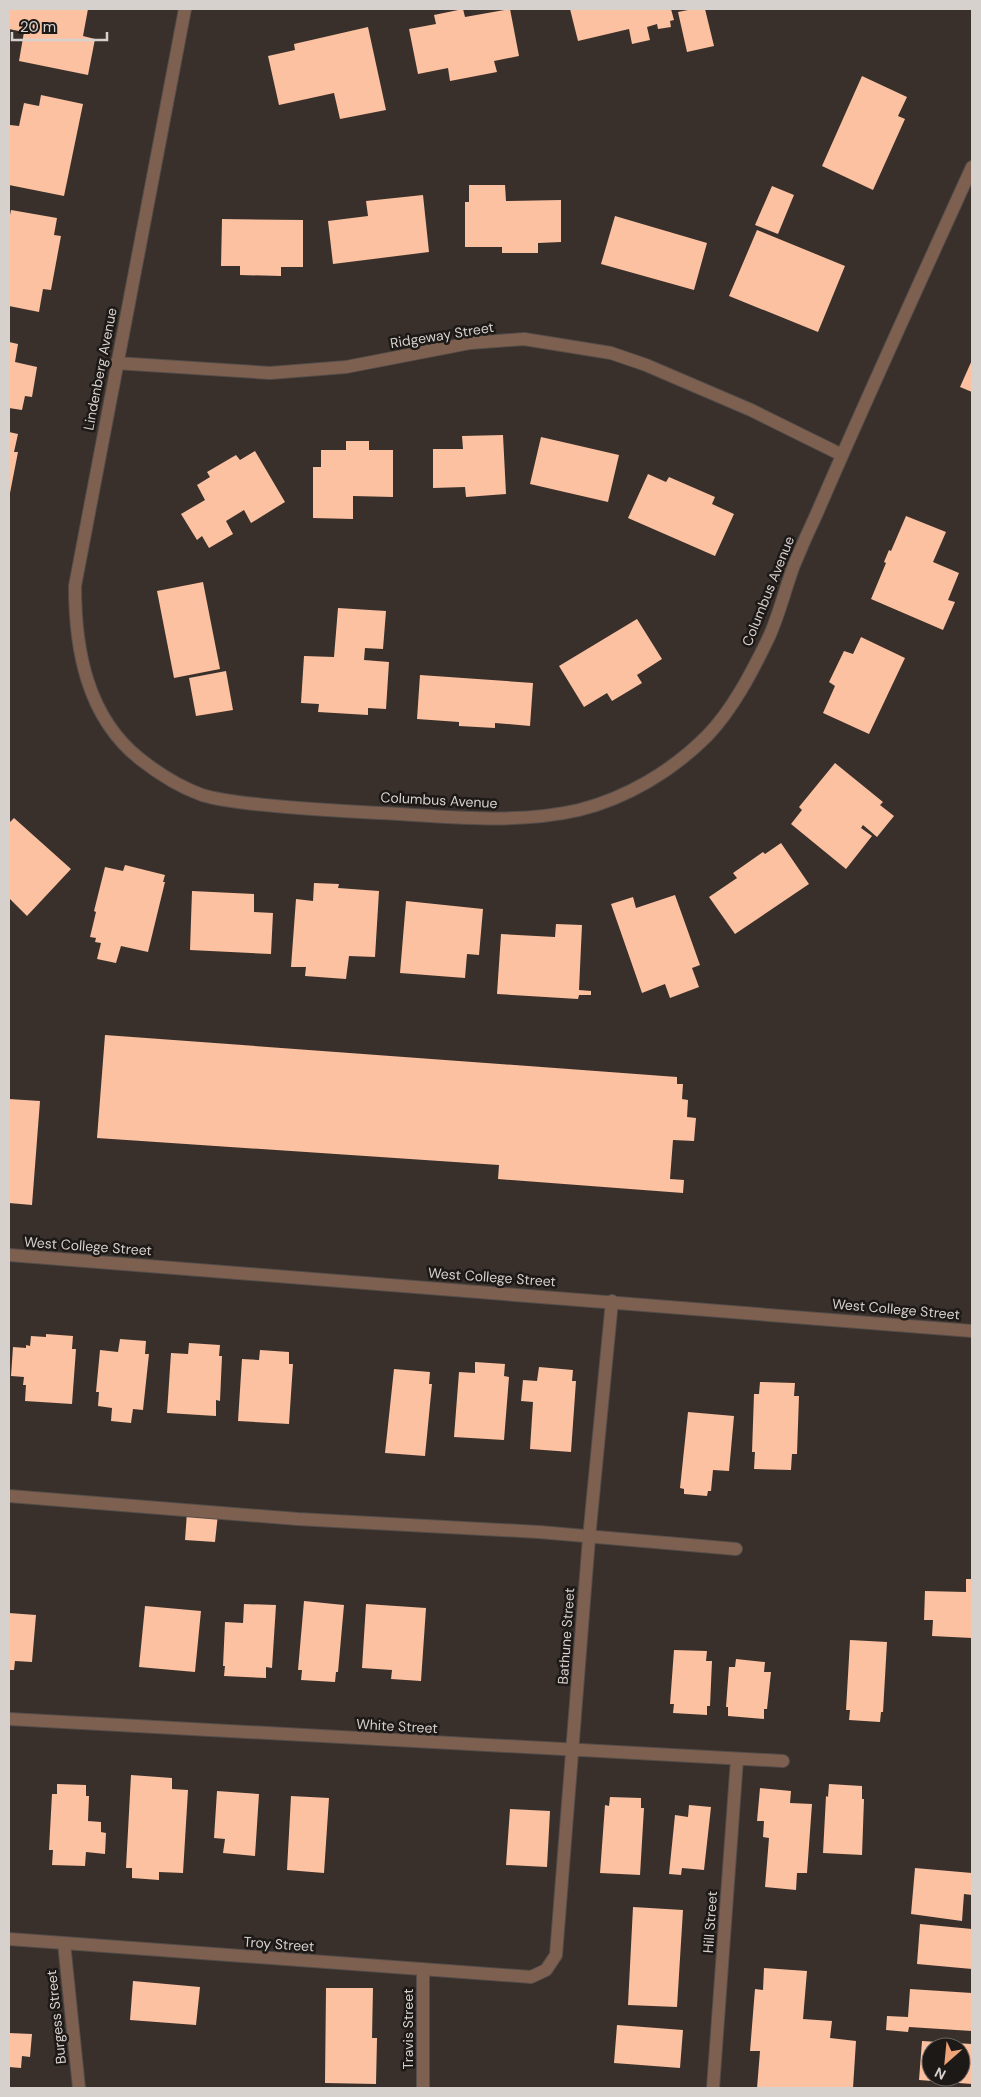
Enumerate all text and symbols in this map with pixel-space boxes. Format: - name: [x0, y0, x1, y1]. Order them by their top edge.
- scale bar: [12, 10, 108, 42]
- text: 20 m: [20, 17, 56, 37]
- street label: Lindenberg Avenue: [79, 306, 121, 432]
- street label: Ridgeway Street: [389, 318, 495, 352]
- street label: Columbus Avenue: [738, 533, 798, 649]
- street label: Columbus Avenue: [380, 788, 498, 812]
- street label: West College Street: [23, 1233, 153, 1259]
- street label: West College Street: [427, 1264, 557, 1290]
- street label: West College Street: [831, 1294, 961, 1324]
- street label: Bathune Street: [554, 1587, 578, 1685]
- street label: White Street: [356, 1715, 438, 1737]
- street label: Hill Street: [699, 1890, 721, 1954]
- street label: Troy Street: [243, 1933, 315, 1955]
- street label: Burgess Street: [42, 1969, 70, 2065]
- street label: Travis Street: [399, 1989, 417, 2069]
- north arrow: [921, 2037, 971, 2087]
- text: N: [931, 2063, 949, 2084]

